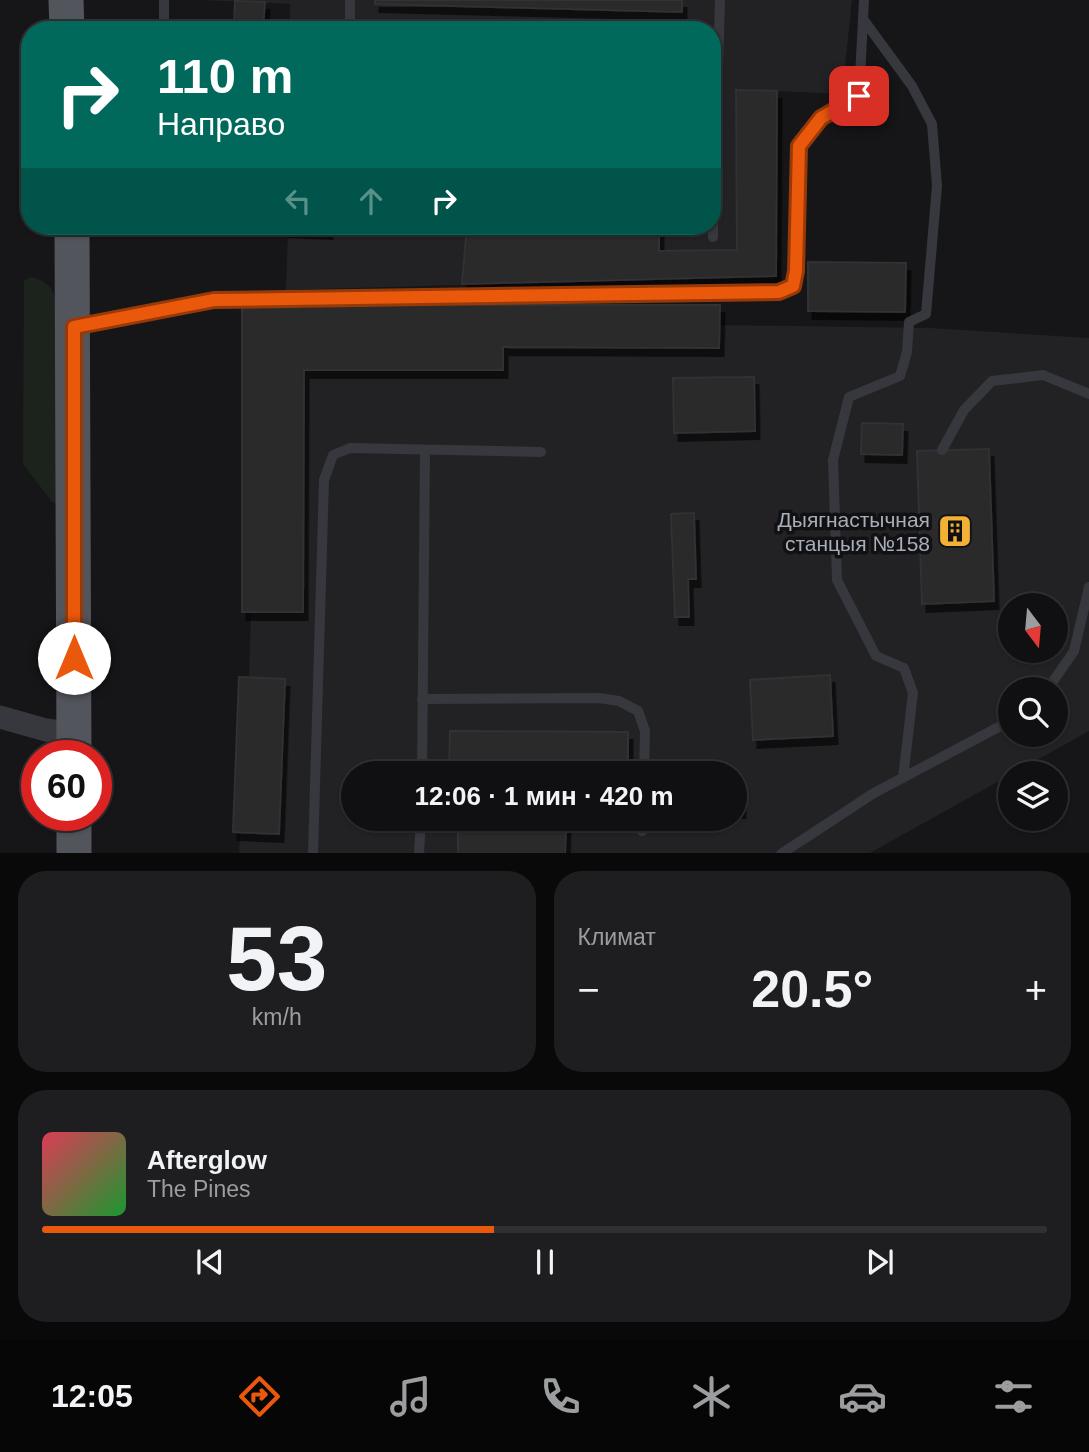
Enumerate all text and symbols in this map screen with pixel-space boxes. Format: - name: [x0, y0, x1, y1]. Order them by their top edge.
- icon: right: [42, 49, 133, 140]
- text: 110 m: [157, 49, 293, 103]
- pin: [829, 66, 889, 126]
- icon: arrive: [840, 77, 878, 115]
- text: Направо: [157, 106, 285, 142]
- icon: left: [279, 182, 317, 220]
- icon: ahead: [352, 182, 390, 220]
- icon: right: [425, 182, 463, 220]
- place label: Дыягнастычная станцыя №158: [778, 508, 930, 555]
- building icon: Дыягнастычная станцыя №158: [936, 512, 974, 550]
- north arrow: [998, 593, 1068, 663]
- map controls: [998, 593, 1068, 831]
- position arrow: [37, 621, 111, 695]
- button: search: [998, 677, 1068, 747]
- speed limit sign: 60: [21, 740, 112, 831]
- button: layers: [998, 761, 1068, 831]
- text: 12:06 · 1 мин · 420 m: [414, 781, 674, 811]
- text: 53: [226, 908, 327, 1009]
- text: Климат: [578, 924, 656, 950]
- text: 20.5°: [751, 960, 873, 1018]
- text: −: [578, 969, 600, 1011]
- text: +: [1025, 969, 1047, 1011]
- text: km/h: [252, 1004, 302, 1030]
- text: Afterglow: [147, 1145, 267, 1175]
- text: The Pines: [147, 1176, 251, 1202]
- icon: previous: [191, 1243, 229, 1281]
- icon: pause: [526, 1243, 564, 1281]
- icon: next: [861, 1243, 899, 1281]
- icon: directions: [235, 1372, 284, 1421]
- icon: music: [386, 1372, 435, 1421]
- icon: phone: [536, 1372, 585, 1421]
- icon: climate: [687, 1372, 736, 1421]
- icon: car: [838, 1372, 887, 1421]
- icon: filters: [989, 1372, 1038, 1421]
- text: 12:05: [51, 1378, 133, 1414]

